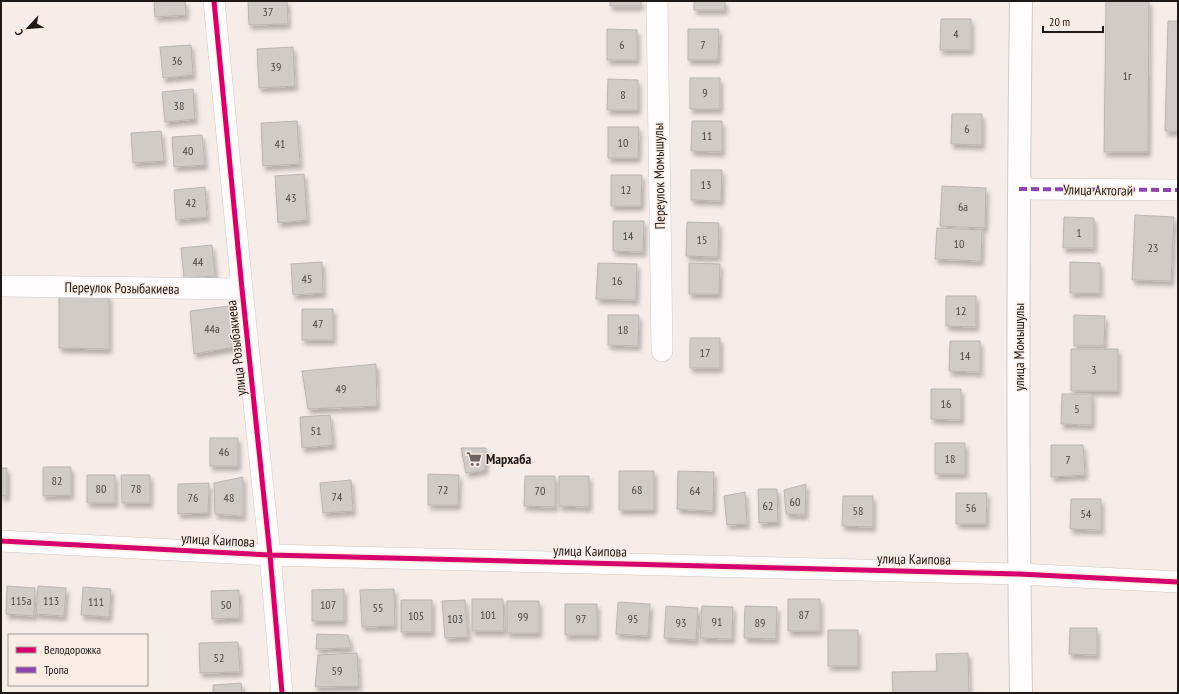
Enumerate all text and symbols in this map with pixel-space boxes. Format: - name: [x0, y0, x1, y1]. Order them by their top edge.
- house number: 37: [263, 4, 273, 19]
- north arrow: [8, 8, 48, 48]
- scale bar: [1043, 8, 1103, 34]
- text: 20 m: [1049, 14, 1070, 29]
- house number: 4: [953, 26, 959, 41]
- text: С: [12, 27, 26, 38]
- house number: 6: [619, 37, 625, 52]
- house number: 7: [700, 37, 706, 52]
- house number: 36: [172, 53, 182, 68]
- house number: 39: [271, 59, 281, 74]
- house number: 1г: [1123, 68, 1132, 83]
- house number: 9: [702, 85, 708, 100]
- house number: 8: [620, 87, 626, 102]
- house number: 38: [174, 98, 184, 113]
- house number: 6: [964, 121, 970, 136]
- street label: Переулок Момышулы: [649, 123, 669, 229]
- house number: 11: [702, 128, 712, 143]
- house number: 10: [618, 135, 628, 150]
- house number: 41: [275, 136, 285, 151]
- house number: 40: [183, 143, 193, 158]
- house number: 13: [701, 177, 711, 192]
- street label: Улица Актогай: [1063, 180, 1133, 200]
- house number: 12: [621, 182, 631, 197]
- house number: 43: [286, 190, 296, 205]
- house number: 42: [186, 195, 196, 210]
- house number: 6а: [958, 199, 968, 214]
- house number: 1: [1076, 225, 1082, 240]
- house number: 14: [623, 228, 634, 243]
- house number: 15: [697, 232, 707, 247]
- house number: 10: [954, 236, 964, 251]
- house number: 23: [1148, 240, 1158, 255]
- house number: 44: [193, 254, 204, 269]
- house number: 45: [302, 271, 312, 286]
- house number: 16: [612, 273, 622, 288]
- street label: Переулок Розыбакиева: [65, 278, 179, 298]
- street label: улица Розыбакиева: [222, 299, 250, 397]
- house number: 12: [956, 303, 966, 318]
- street label: улица Момышулы: [1010, 303, 1028, 391]
- house number: 47: [313, 316, 323, 331]
- house number: 44а: [204, 321, 220, 336]
- house number: 18: [618, 322, 628, 337]
- house number: 17: [700, 345, 710, 360]
- house number: 14: [960, 348, 971, 363]
- house number: 3: [1091, 362, 1097, 377]
- house number: 49: [336, 381, 346, 396]
- house number: 16: [941, 396, 951, 411]
- house number: 5: [1074, 401, 1080, 416]
- house number: 51: [311, 423, 321, 438]
- house number: 46: [219, 444, 229, 459]
- supermarket icon: Мархаба: [465, 450, 483, 468]
- place label: Мархаба: [486, 450, 531, 468]
- house number: 18: [945, 451, 955, 466]
- house number: 7: [1065, 452, 1071, 467]
- house number: 82: [52, 473, 62, 488]
- house number: 80: [96, 481, 106, 496]
- house number: 78: [131, 481, 141, 496]
- house number: 72: [438, 482, 448, 497]
- house number: 68: [632, 482, 642, 497]
- house number: 70: [535, 483, 545, 498]
- house number: 64: [690, 483, 701, 498]
- house number: 74: [332, 489, 343, 504]
- house number: 76: [188, 490, 198, 505]
- house number: 48: [224, 490, 234, 505]
- house number: 60: [790, 494, 800, 509]
- house number: 62: [763, 498, 773, 513]
- house number: 56: [966, 500, 976, 515]
- house number: 58: [853, 503, 863, 518]
- house number: 54: [1081, 506, 1092, 521]
- street label: улица Каипова: [181, 529, 255, 551]
- street label: улица Каипова: [553, 541, 627, 561]
- street label: улица Каипова: [877, 549, 951, 569]
- house number: 115а: [10, 593, 32, 608]
- house number: 113: [43, 593, 59, 608]
- house number: 111: [88, 594, 104, 609]
- house number: 50: [221, 597, 231, 612]
- house number: 107: [320, 597, 336, 612]
- house number: 55: [373, 600, 383, 615]
- house number: 101: [480, 607, 496, 622]
- house number: 87: [799, 607, 809, 622]
- house number: 105: [408, 608, 424, 623]
- house number: 99: [518, 609, 528, 624]
- house number: 103: [447, 611, 463, 626]
- house number: 97: [576, 611, 586, 626]
- house number: 95: [628, 611, 638, 626]
- house number: 91: [712, 614, 722, 629]
- house number: 93: [676, 615, 686, 630]
- house number: 89: [755, 615, 765, 630]
- legend: [8, 634, 148, 686]
- text: Велодорожка: [44, 642, 101, 657]
- house number: 52: [214, 650, 224, 665]
- text: Тропа: [44, 662, 69, 677]
- house number: 59: [332, 663, 342, 678]

